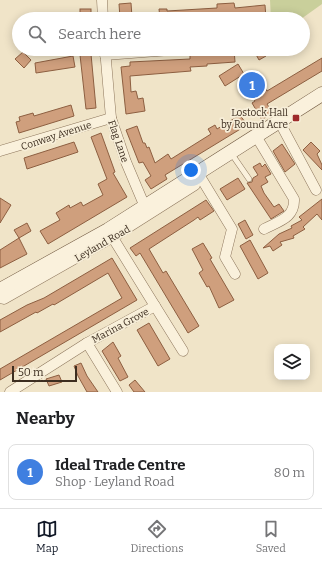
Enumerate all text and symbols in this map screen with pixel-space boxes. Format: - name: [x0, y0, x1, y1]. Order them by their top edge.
- search box: [12, 12, 310, 56]
- icon: search: [26, 23, 48, 45]
- text: Search here: [58, 25, 141, 43]
- pin: 1: [239, 70, 265, 100]
- place label: Lostock Hall by Round Acre: [221, 107, 288, 131]
- marker: Lostock Hall by Round Acre: [291, 113, 301, 123]
- street label: Conway Avenue: [20, 119, 93, 153]
- street label: Flag Lane: [105, 119, 131, 164]
- your location: [181, 160, 201, 180]
- street label: Leyland Road: [73, 223, 132, 265]
- street label: Marina Grove: [90, 306, 151, 346]
- map controls: [274, 344, 310, 380]
- button: layers: [274, 344, 310, 380]
- scale bar: [12, 364, 77, 383]
- text: 50 m: [18, 366, 44, 379]
- text: Nearby: [16, 408, 75, 429]
- text: Ideal Trade Centre: [55, 456, 185, 474]
- text: 1: [27, 465, 33, 480]
- text: 80 m: [274, 465, 305, 480]
- text: Shop · Leyland Road: [55, 474, 174, 489]
- tab: Map: [36, 518, 58, 555]
- tab: Directions: [131, 518, 183, 555]
- tab: Saved: [256, 518, 286, 555]

